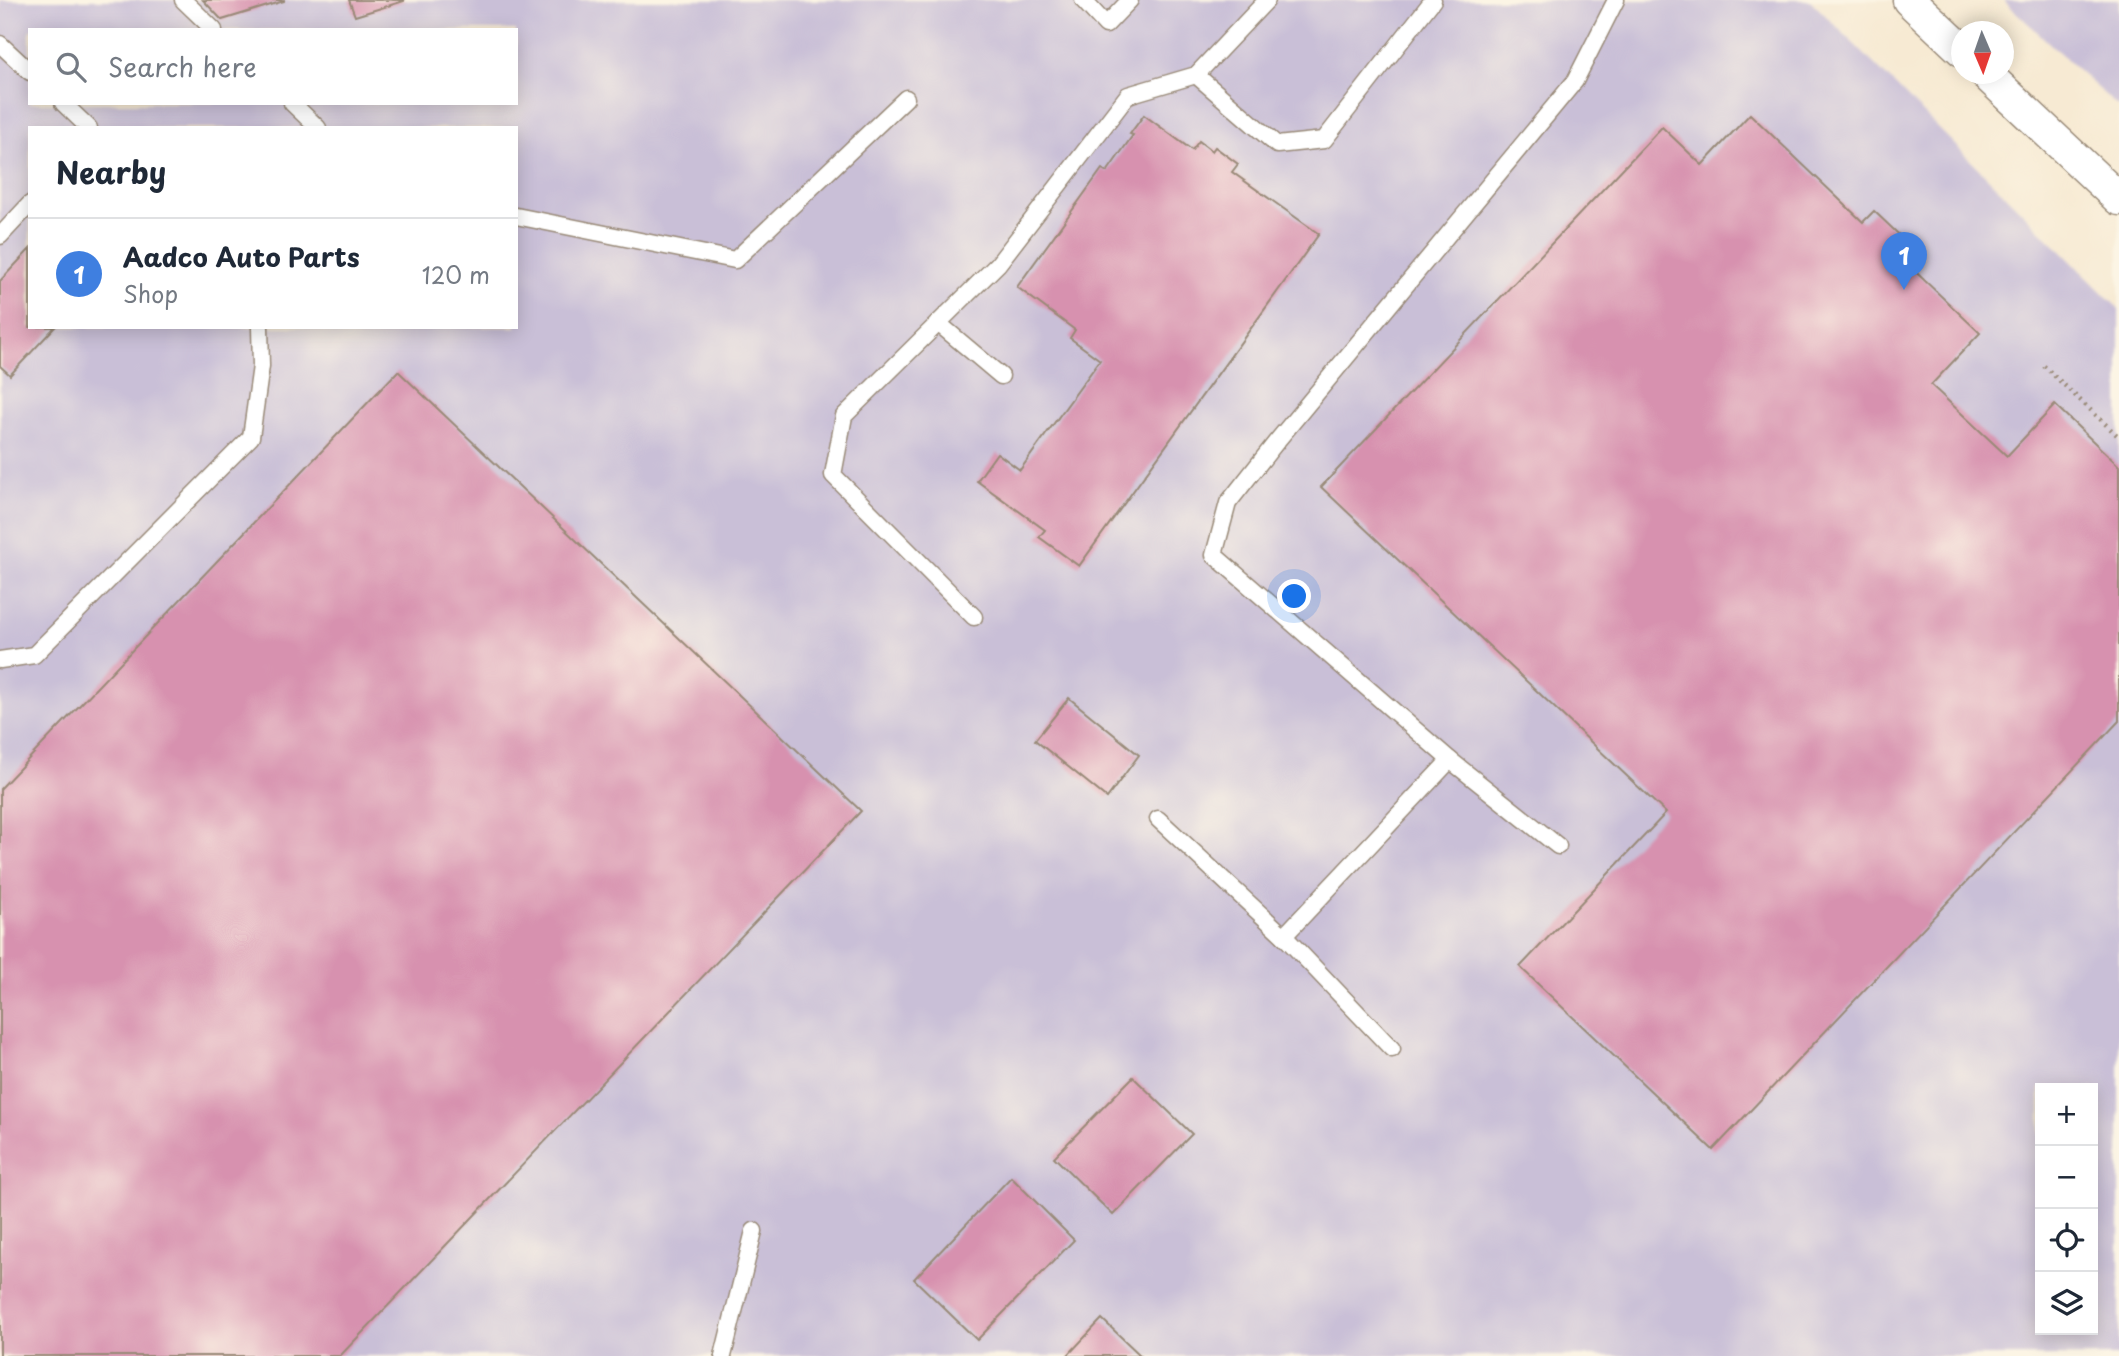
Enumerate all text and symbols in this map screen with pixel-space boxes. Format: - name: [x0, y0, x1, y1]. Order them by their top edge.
- north arrow: [1951, 21, 2014, 84]
- search box: [28, 28, 518, 105]
- text: Search here: [108, 47, 257, 86]
- icon: search: [52, 48, 90, 86]
- text: Nearby: [56, 149, 166, 194]
- pin: 1: [1881, 232, 1927, 290]
- text: Aadco Auto Parts: [123, 237, 360, 276]
- text: 1: [74, 257, 85, 292]
- text: 120 m: [422, 257, 490, 292]
- text: Shop: [123, 276, 178, 311]
- your location: [1277, 579, 1311, 613]
- map controls: [2035, 1083, 2098, 1335]
- button: +: [2035, 1083, 2098, 1146]
- button: −: [2035, 1146, 2098, 1209]
- button: locate: [2035, 1209, 2098, 1272]
- button: layers: [2035, 1272, 2098, 1335]

